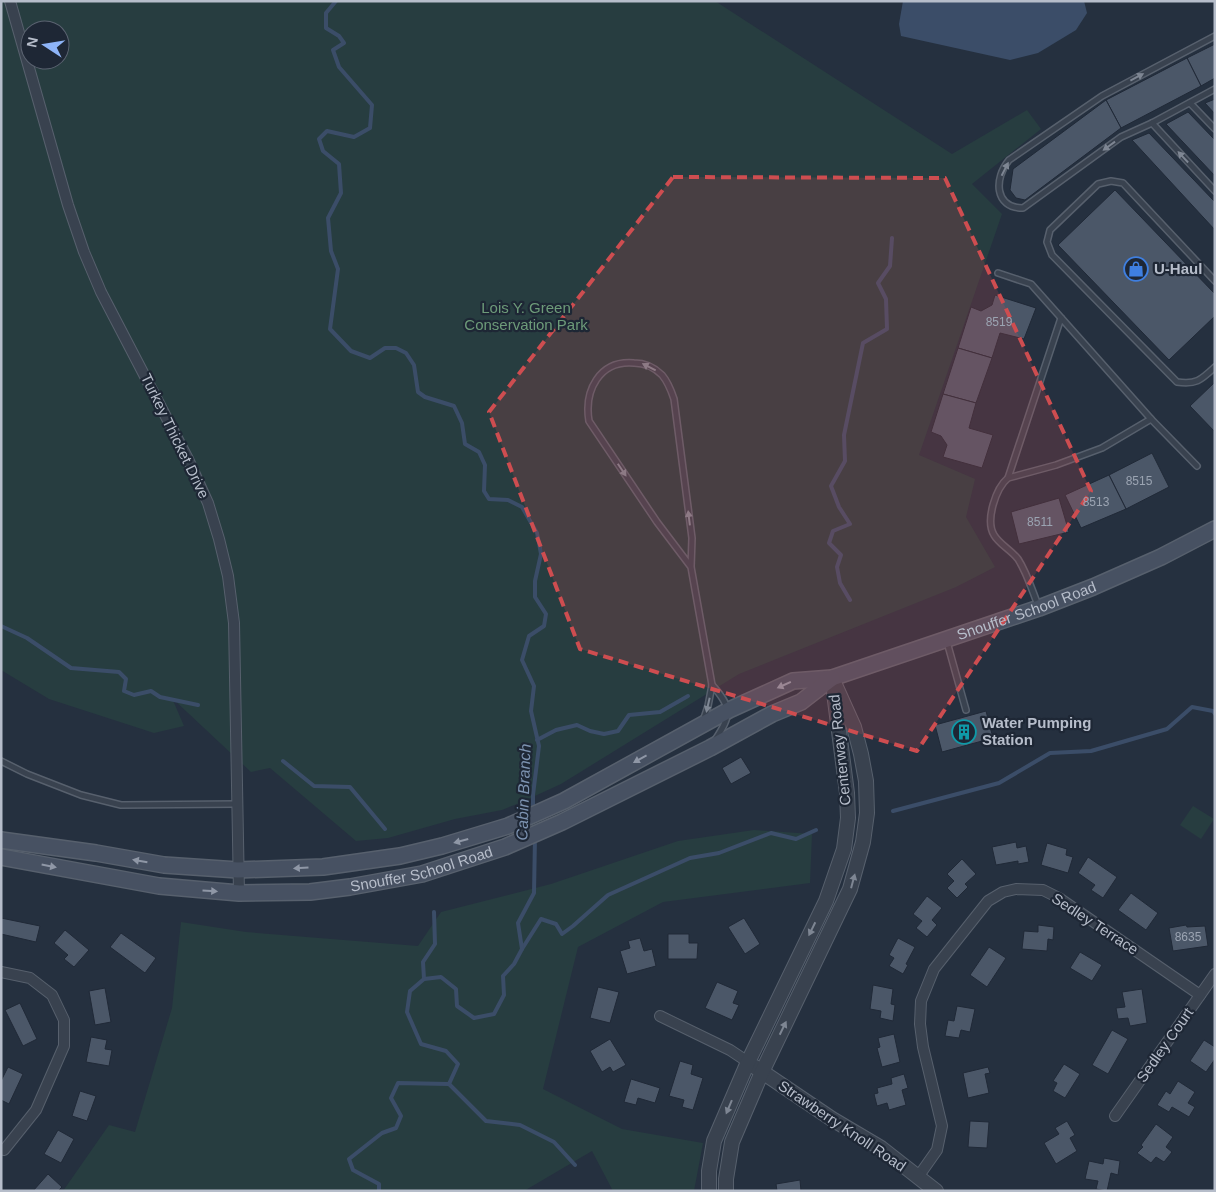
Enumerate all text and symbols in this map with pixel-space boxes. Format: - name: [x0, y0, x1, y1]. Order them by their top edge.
- north arrow: [20, 20, 70, 70]
- text: N: [23, 36, 41, 49]
- one-way arrow: [1130, 73, 1144, 81]
- one-way arrow: [1103, 140, 1116, 151]
- one-way arrow: [1177, 151, 1189, 163]
- one-way arrow: [1001, 162, 1009, 176]
- shop icon: U-Haul: [1123, 256, 1149, 282]
- place label: U-Haul: [1154, 260, 1202, 277]
- park label: Lois Y. Green Conservation Park: [464, 299, 588, 333]
- house number: 8519: [986, 315, 1013, 329]
- one-way arrow: [642, 363, 656, 371]
- street label: Turkey Thicket Drive: [138, 371, 213, 501]
- one-way arrow: [617, 464, 627, 477]
- house number: 8515: [1126, 474, 1153, 488]
- house number: 8513: [1083, 495, 1110, 509]
- one-way arrow: [685, 510, 693, 526]
- house number: 8511: [1027, 515, 1053, 529]
- street label: Snouffer School Road: [955, 578, 1098, 643]
- one-way arrow: [777, 681, 791, 689]
- street label: Centerway Road: [825, 694, 854, 807]
- one-way arrow: [704, 698, 712, 713]
- place label: Water Pumping Station: [982, 714, 1091, 748]
- building icon: Water Pumping Station: [951, 719, 977, 745]
- water label: Cabin Branch: [513, 743, 534, 841]
- one-way arrow: [633, 755, 647, 763]
- one-way arrow: [454, 838, 469, 846]
- street label: Snouffer School Road: [349, 843, 495, 895]
- one-way arrow: [131, 856, 147, 864]
- one-way arrow: [42, 863, 58, 871]
- one-way arrow: [293, 865, 309, 873]
- one-way arrow: [849, 873, 857, 888]
- one-way arrow: [202, 887, 218, 895]
- street label: Sedley Terrace: [1049, 889, 1142, 958]
- one-way arrow: [808, 922, 817, 937]
- house number: 8635: [1175, 930, 1202, 944]
- street label: Sedley Court: [1133, 1004, 1197, 1085]
- one-way arrow: [780, 1021, 788, 1035]
- street label: Strawberry Knoll Road: [775, 1077, 909, 1175]
- one-way arrow: [724, 1100, 732, 1114]

